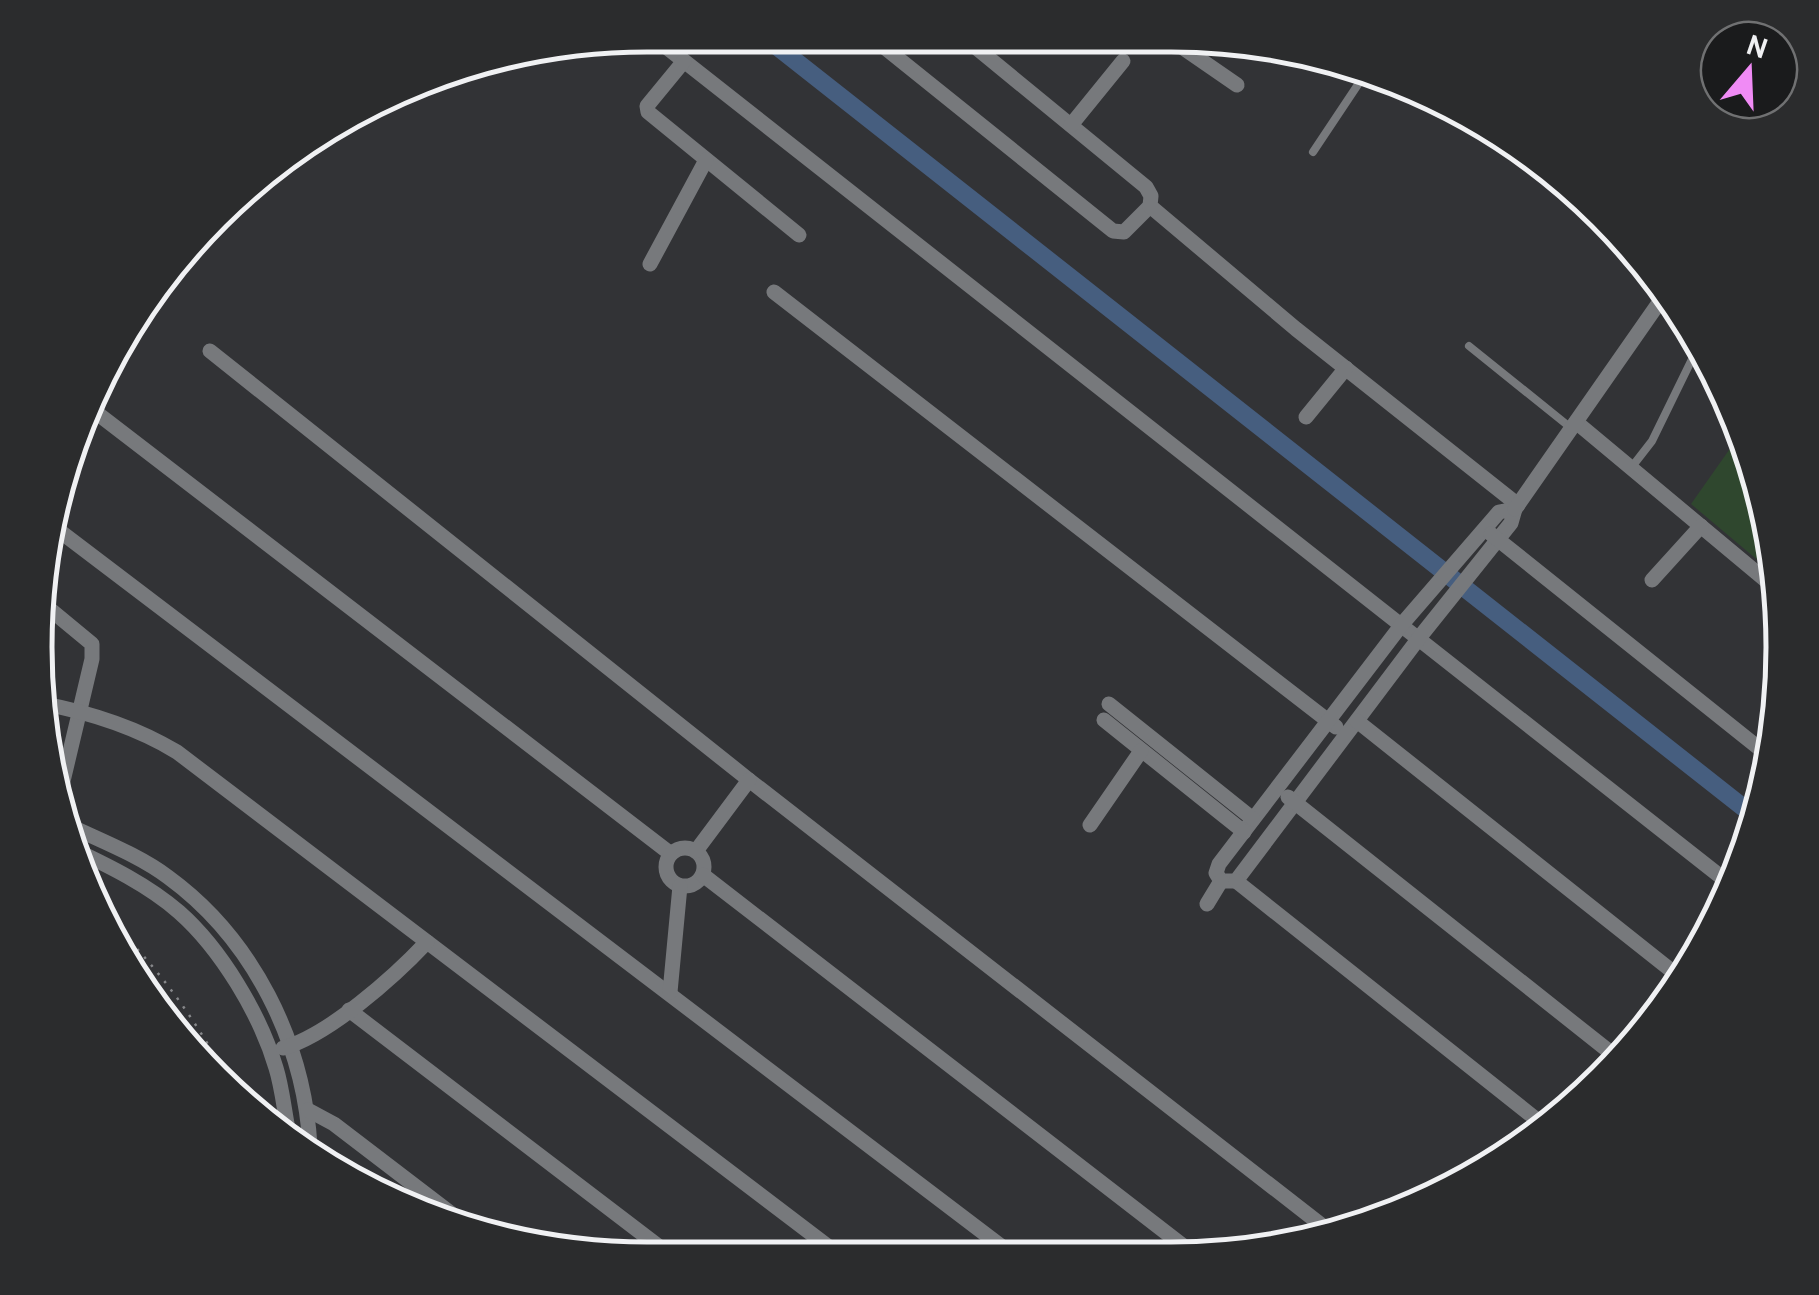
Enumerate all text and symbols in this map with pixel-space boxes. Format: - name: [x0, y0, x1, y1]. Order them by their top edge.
- north arrow: [1699, 20, 1799, 120]
- text: N: [1741, 29, 1772, 69]

